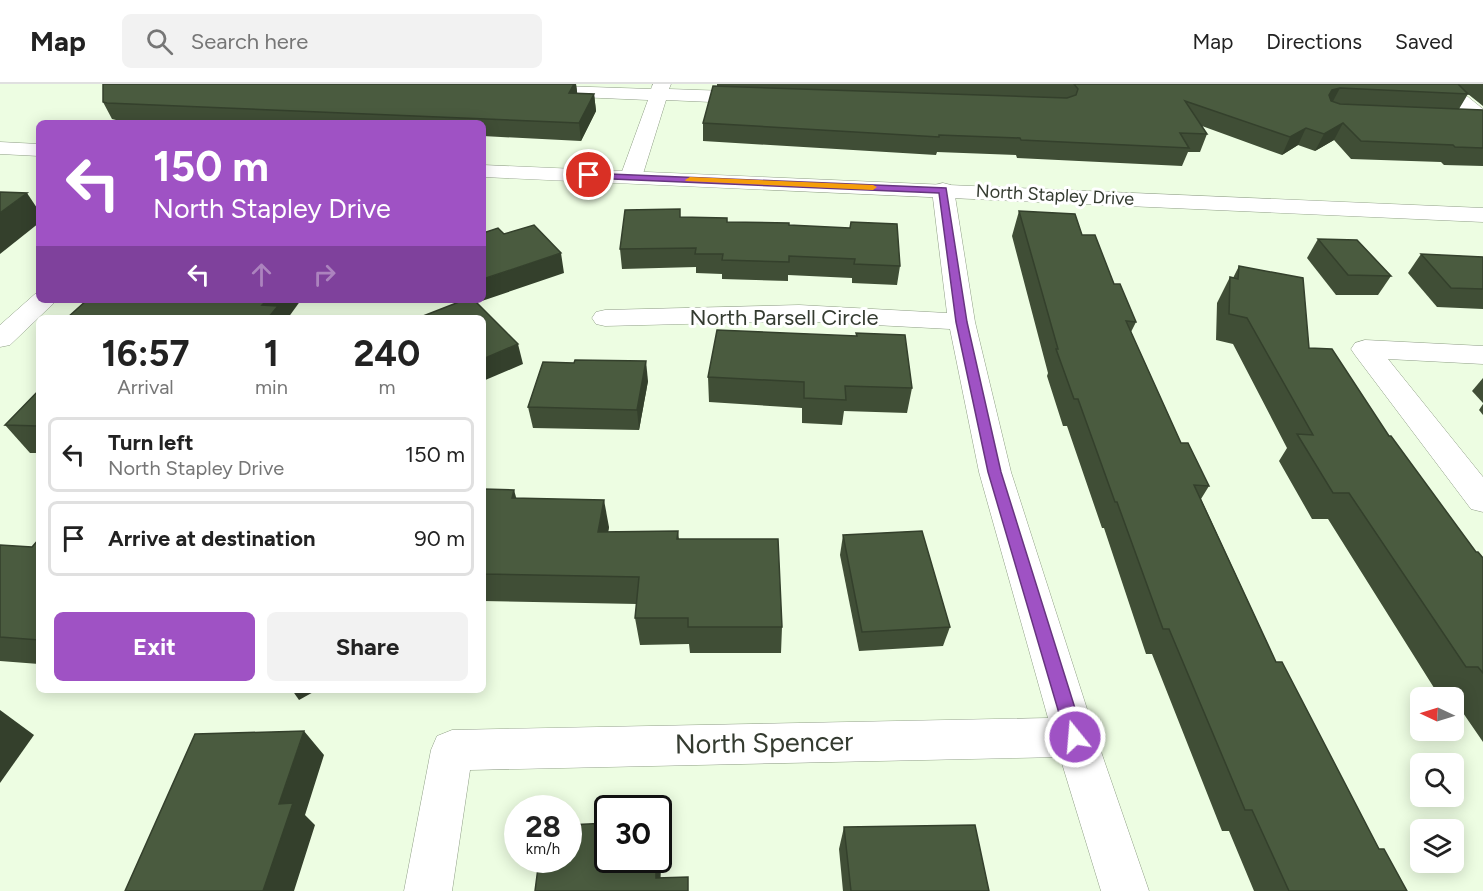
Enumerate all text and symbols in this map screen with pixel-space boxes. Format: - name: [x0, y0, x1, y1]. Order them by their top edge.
- search box: [122, 14, 542, 68]
- text: Map: [30, 24, 86, 58]
- icon: search: [143, 25, 176, 58]
- text: Search here: [191, 28, 308, 55]
- text: Map: [1192, 29, 1233, 54]
- text: Directions: [1266, 29, 1362, 54]
- text: Saved: [1395, 29, 1453, 54]
- text: 150 m: [153, 141, 269, 192]
- icon: left: [54, 144, 132, 222]
- pin: [563, 149, 614, 200]
- icon: arrive: [572, 158, 605, 191]
- street label: North Stapley Drive: [975, 180, 1135, 210]
- text: North Stapley Drive: [153, 192, 391, 225]
- icon: left: [182, 258, 215, 291]
- icon: ahead: [245, 258, 278, 291]
- icon: right: [308, 258, 341, 291]
- street label: North Parsell Circle: [690, 304, 878, 331]
- text: 16:57: [102, 332, 189, 375]
- text: 1: [264, 332, 279, 375]
- text: 240: [353, 332, 420, 375]
- text: Arrival: [117, 375, 174, 399]
- text: min: [255, 375, 288, 399]
- text: m: [378, 375, 395, 399]
- text: Turn left: [108, 429, 194, 456]
- icon: left: [57, 438, 90, 471]
- text: 150 m: [405, 441, 465, 468]
- text: North Stapley Drive: [108, 456, 284, 480]
- icon: arrive: [57, 522, 90, 555]
- text: Arrive at destination: [108, 525, 316, 552]
- text: 90 m: [414, 525, 465, 552]
- button: Exit: [54, 612, 255, 681]
- button: Share: [267, 612, 468, 681]
- north arrow: [1410, 687, 1464, 741]
- map controls: [1410, 687, 1464, 873]
- position arrow: [1043, 705, 1107, 769]
- street label: North Spencer: [674, 724, 853, 761]
- button: search: [1410, 753, 1464, 807]
- speed limit sign: 30: [594, 795, 672, 873]
- text: 28: [525, 808, 561, 845]
- button: layers: [1410, 819, 1464, 873]
- text: km/h: [526, 840, 560, 858]

